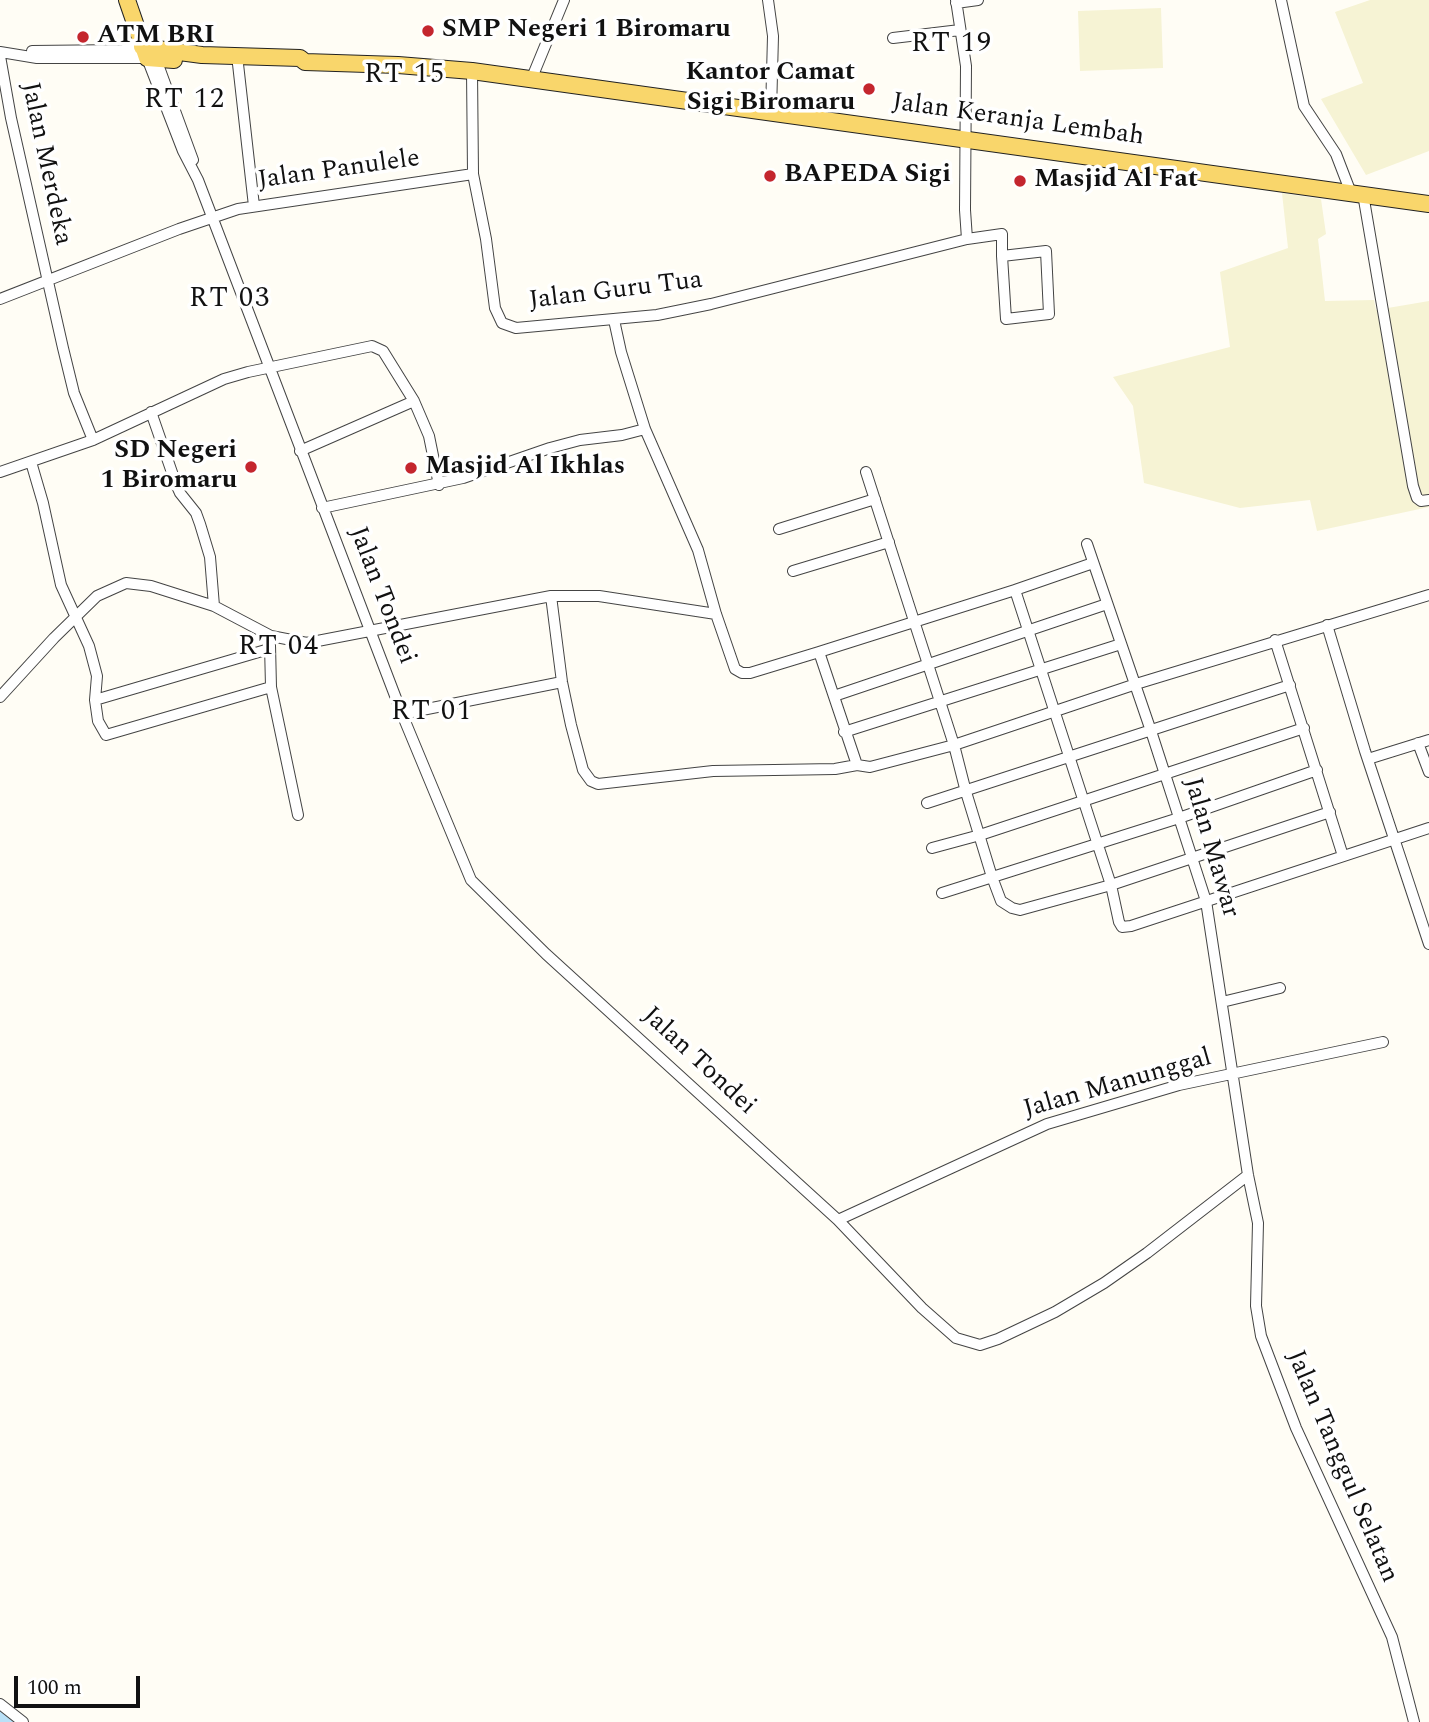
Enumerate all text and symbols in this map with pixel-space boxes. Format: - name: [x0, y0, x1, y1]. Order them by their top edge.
- place label: SMP Negeri 1 Biromaru: [442, 15, 731, 47]
- place label: ATM BRI: [97, 21, 215, 53]
- marker: SMP Negeri 1 Biromaru: [420, 23, 436, 39]
- marker: ATM BRI: [75, 29, 91, 45]
- district label: RT 19: [912, 29, 992, 63]
- place label: Kantor Camat Sigi Biromaru: [685, 58, 855, 119]
- district label: RT 15: [365, 60, 445, 94]
- street label: Jalan Merdeka: [13, 80, 77, 248]
- marker: Kantor Camat Sigi Biromaru: [861, 81, 877, 97]
- district label: RT 12: [145, 85, 225, 119]
- street label: Jalan Keranja Lembah: [890, 88, 1146, 154]
- street label: Jalan Panulele: [256, 144, 422, 198]
- place label: BAPEDA Sigi: [784, 160, 951, 192]
- place label: Masjid Al Fat: [1034, 165, 1198, 197]
- marker: BAPEDA Sigi: [762, 168, 778, 184]
- marker: Masjid Al Fat: [1012, 173, 1028, 189]
- street label: Jalan Guru Tua: [528, 266, 704, 318]
- district label: RT 03: [190, 284, 270, 318]
- place label: SD Negeri 1 Biromaru: [100, 436, 237, 498]
- place label: Masjid Al Ikhlas: [425, 452, 625, 484]
- marker: SD Negeri 1 Biromaru: [243, 459, 259, 475]
- marker: Masjid Al Ikhlas: [403, 460, 419, 476]
- street label: Jalan Tondei: [341, 523, 421, 669]
- district label: RT 04: [239, 632, 319, 666]
- district label: RT 01: [392, 697, 472, 731]
- street label: Jalan Mawar: [1175, 774, 1245, 922]
- street label: Jalan Tondei: [634, 1001, 762, 1123]
- street label: Jalan Manunggal: [1020, 1043, 1216, 1127]
- street label: Jalan Tanggul Selatan: [1278, 1346, 1404, 1588]
- scale bar: [18, 1662, 144, 1706]
- text: 100 m: [27, 1672, 82, 1704]

